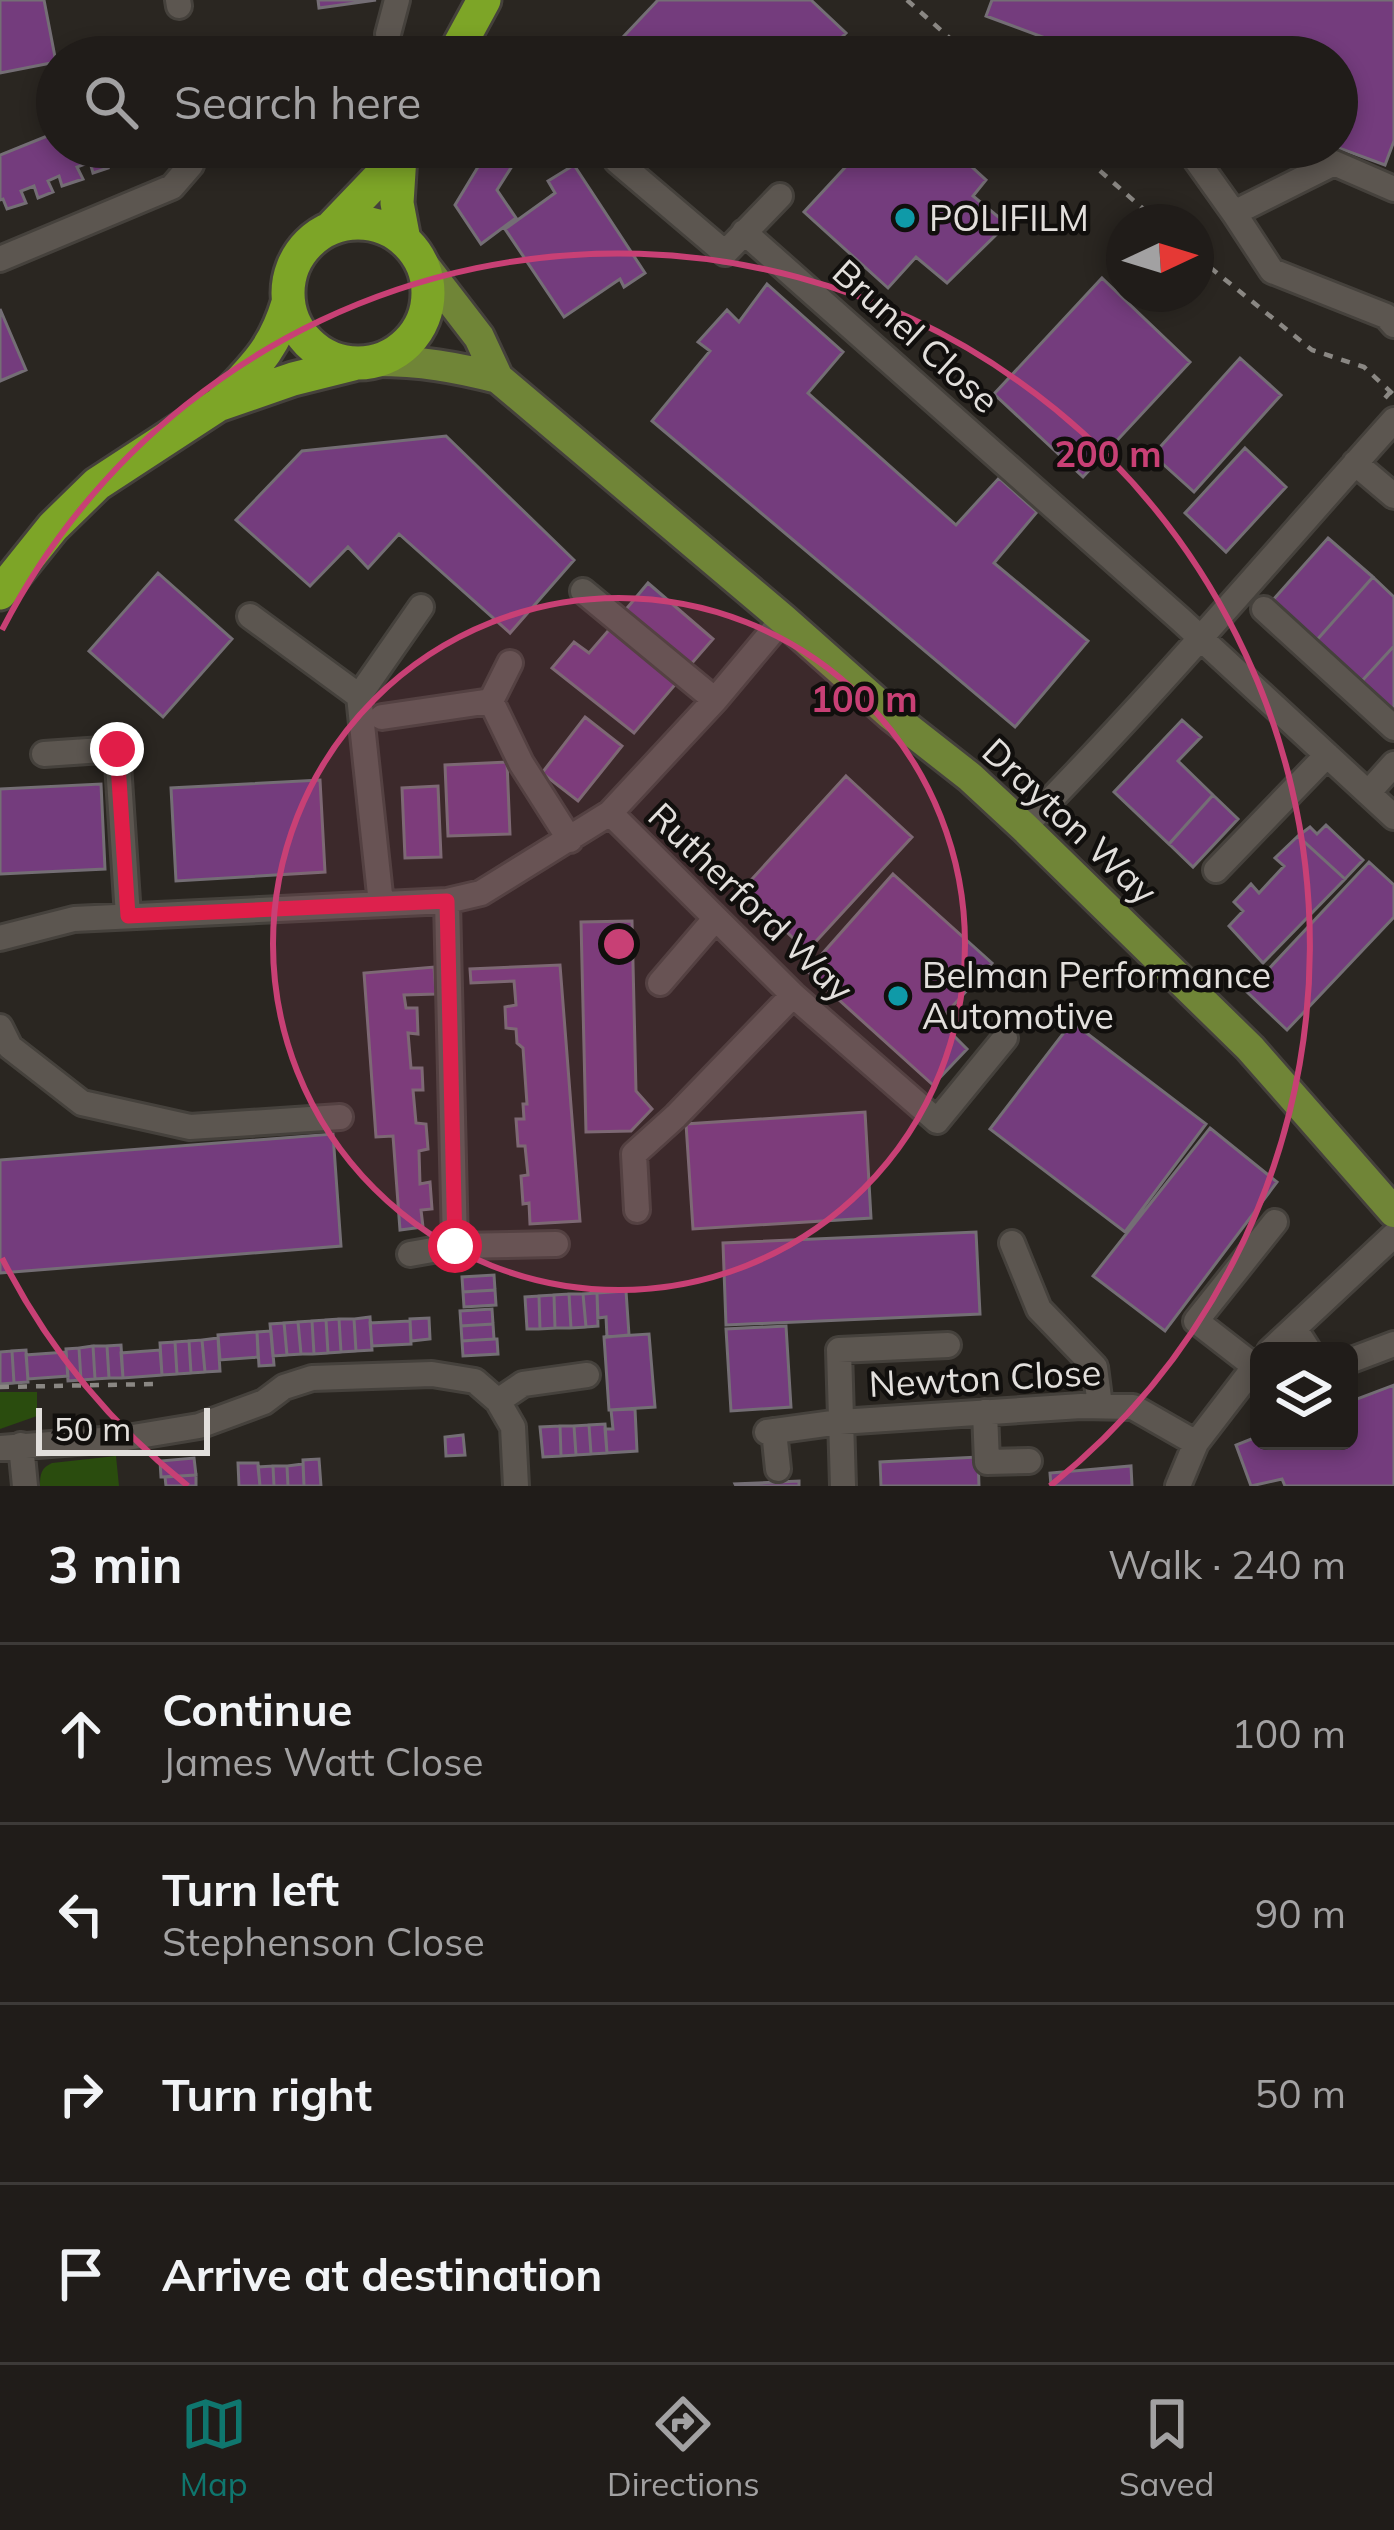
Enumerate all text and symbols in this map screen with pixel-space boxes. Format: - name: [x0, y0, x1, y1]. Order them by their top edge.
- search box: [36, 36, 1358, 168]
- icon: search: [78, 69, 144, 135]
- text: Search here: [174, 74, 421, 130]
- place label: POLIFILM: [929, 195, 1089, 240]
- north arrow: [1106, 204, 1214, 312]
- marker: POLIFILM: [892, 205, 918, 231]
- street label: Brunel Close: [824, 249, 1009, 422]
- text: 200 m: [1054, 431, 1162, 476]
- text: 100 m: [810, 676, 918, 721]
- route end: [90, 722, 144, 776]
- street label: Drayton Way: [974, 728, 1167, 913]
- street label: Rutherford Way: [639, 793, 863, 1011]
- centre of rings: [598, 923, 640, 965]
- place label: Belman Performance Automotive: [922, 952, 1271, 1038]
- marker: Belman Performance Automotive: [885, 983, 911, 1009]
- route start: [428, 1219, 482, 1273]
- map controls: [1250, 1342, 1358, 1450]
- button: layers: [1250, 1342, 1358, 1450]
- street label: Newton Close: [868, 1349, 1102, 1406]
- scale bar: [36, 1402, 210, 1455]
- text: 50 m: [54, 1408, 131, 1449]
- text: 3 min: [48, 1532, 183, 1596]
- text: Walk · 240 m: [1108, 1540, 1346, 1589]
- text: Continue: [162, 1681, 352, 1737]
- icon: ahead: [48, 1701, 114, 1767]
- text: 100 m: [1231, 1709, 1346, 1758]
- text: James Watt Close: [162, 1737, 484, 1786]
- text: Turn left: [162, 1861, 339, 1917]
- icon: left: [48, 1881, 114, 1947]
- text: 90 m: [1255, 1889, 1346, 1938]
- text: Stephenson Close: [162, 1917, 485, 1966]
- icon: right: [48, 2061, 114, 2127]
- text: Turn right: [162, 2066, 372, 2122]
- text: 50 m: [1255, 2069, 1346, 2118]
- icon: arrive: [48, 2241, 114, 2307]
- text: Arrive at destination: [162, 2246, 602, 2302]
- tab: Map: [180, 2391, 248, 2504]
- tab: Directions: [607, 2391, 760, 2504]
- tab: Saved: [1119, 2391, 1214, 2504]

